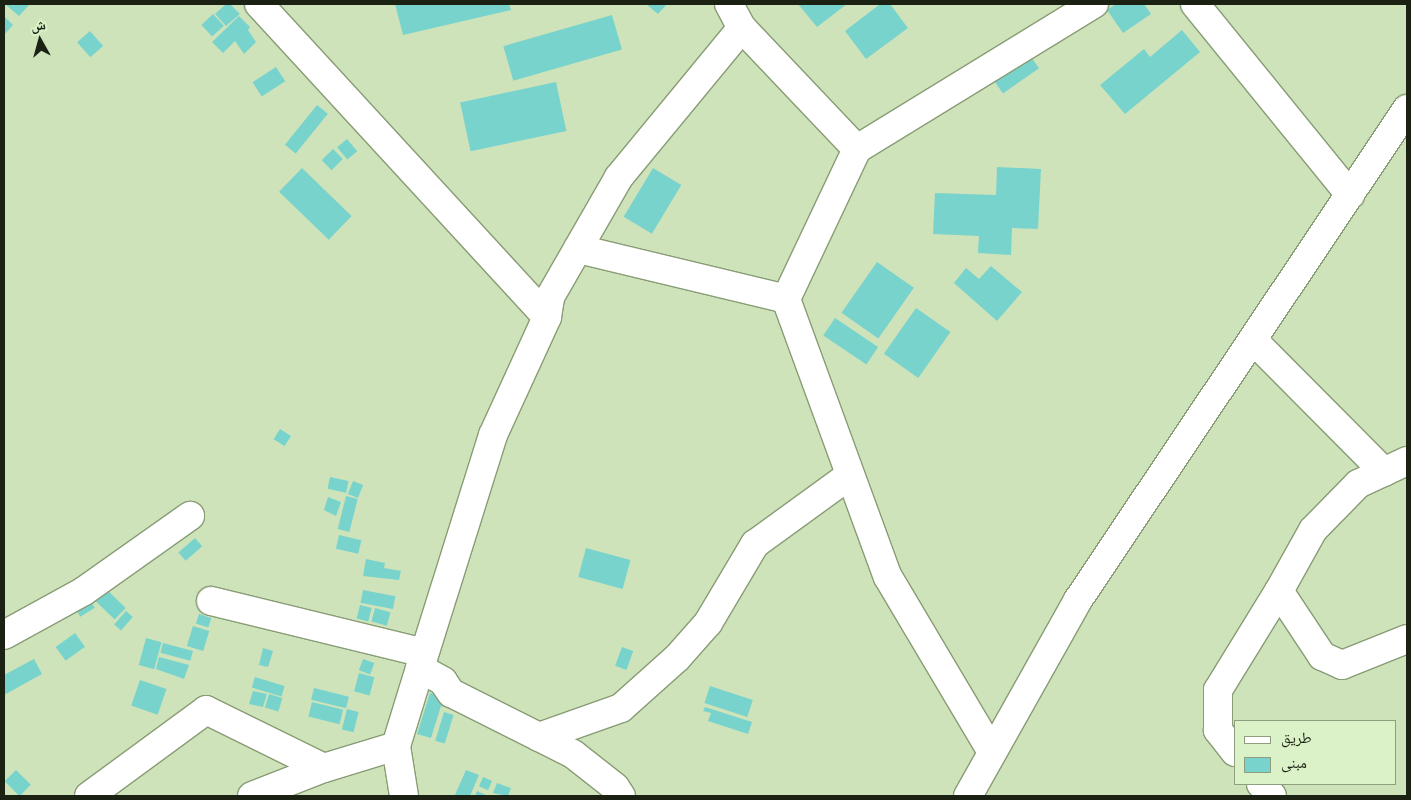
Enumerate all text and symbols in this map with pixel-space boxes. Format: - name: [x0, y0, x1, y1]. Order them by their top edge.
- north arrow: [15, 15, 65, 65]
- text: ش: [30, 15, 47, 35]
- legend: [1234, 720, 1396, 785]
- text: طريق: [1281, 727, 1312, 748]
- text: مبنى: [1281, 752, 1307, 773]

